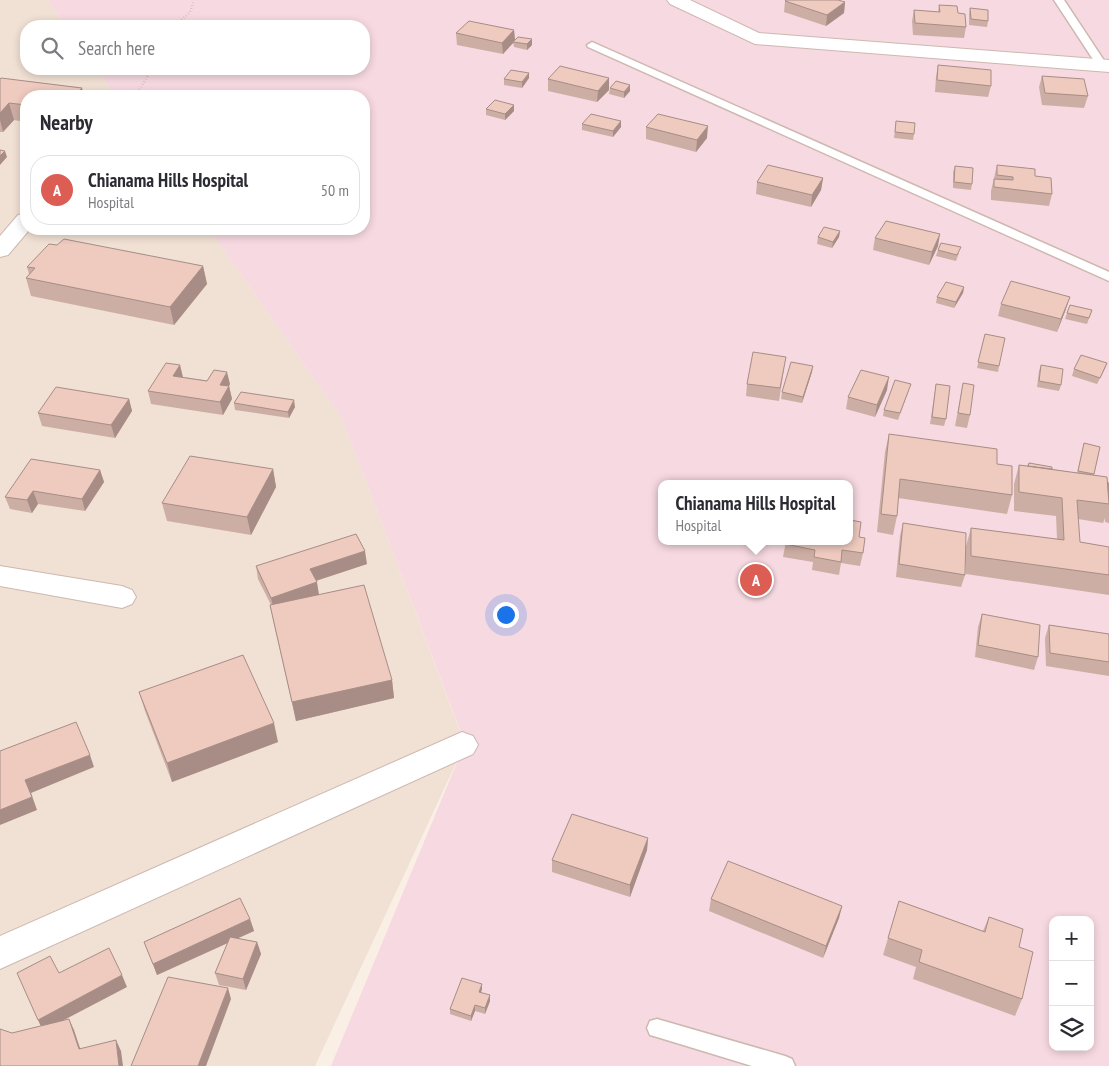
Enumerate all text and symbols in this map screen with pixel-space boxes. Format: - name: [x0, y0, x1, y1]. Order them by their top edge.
- search box: [20, 20, 370, 75]
- icon: search: [38, 34, 66, 62]
- text: Search here: [78, 36, 155, 60]
- text: Nearby: [40, 109, 93, 136]
- text: Chianama Hills Hospital: [88, 168, 248, 192]
- text: A: [53, 180, 61, 200]
- text: 50 m: [321, 180, 349, 200]
- text: Hospital: [88, 192, 134, 212]
- popup: [658, 480, 853, 545]
- text: Chianama Hills Hospital: [675, 491, 836, 515]
- text: Hospital: [675, 515, 721, 535]
- pin: A: [740, 561, 772, 599]
- your location: [493, 602, 519, 628]
- map controls: [1049, 916, 1094, 1051]
- button: +: [1049, 916, 1094, 961]
- button: −: [1049, 961, 1094, 1006]
- button: layers: [1049, 1006, 1094, 1051]

